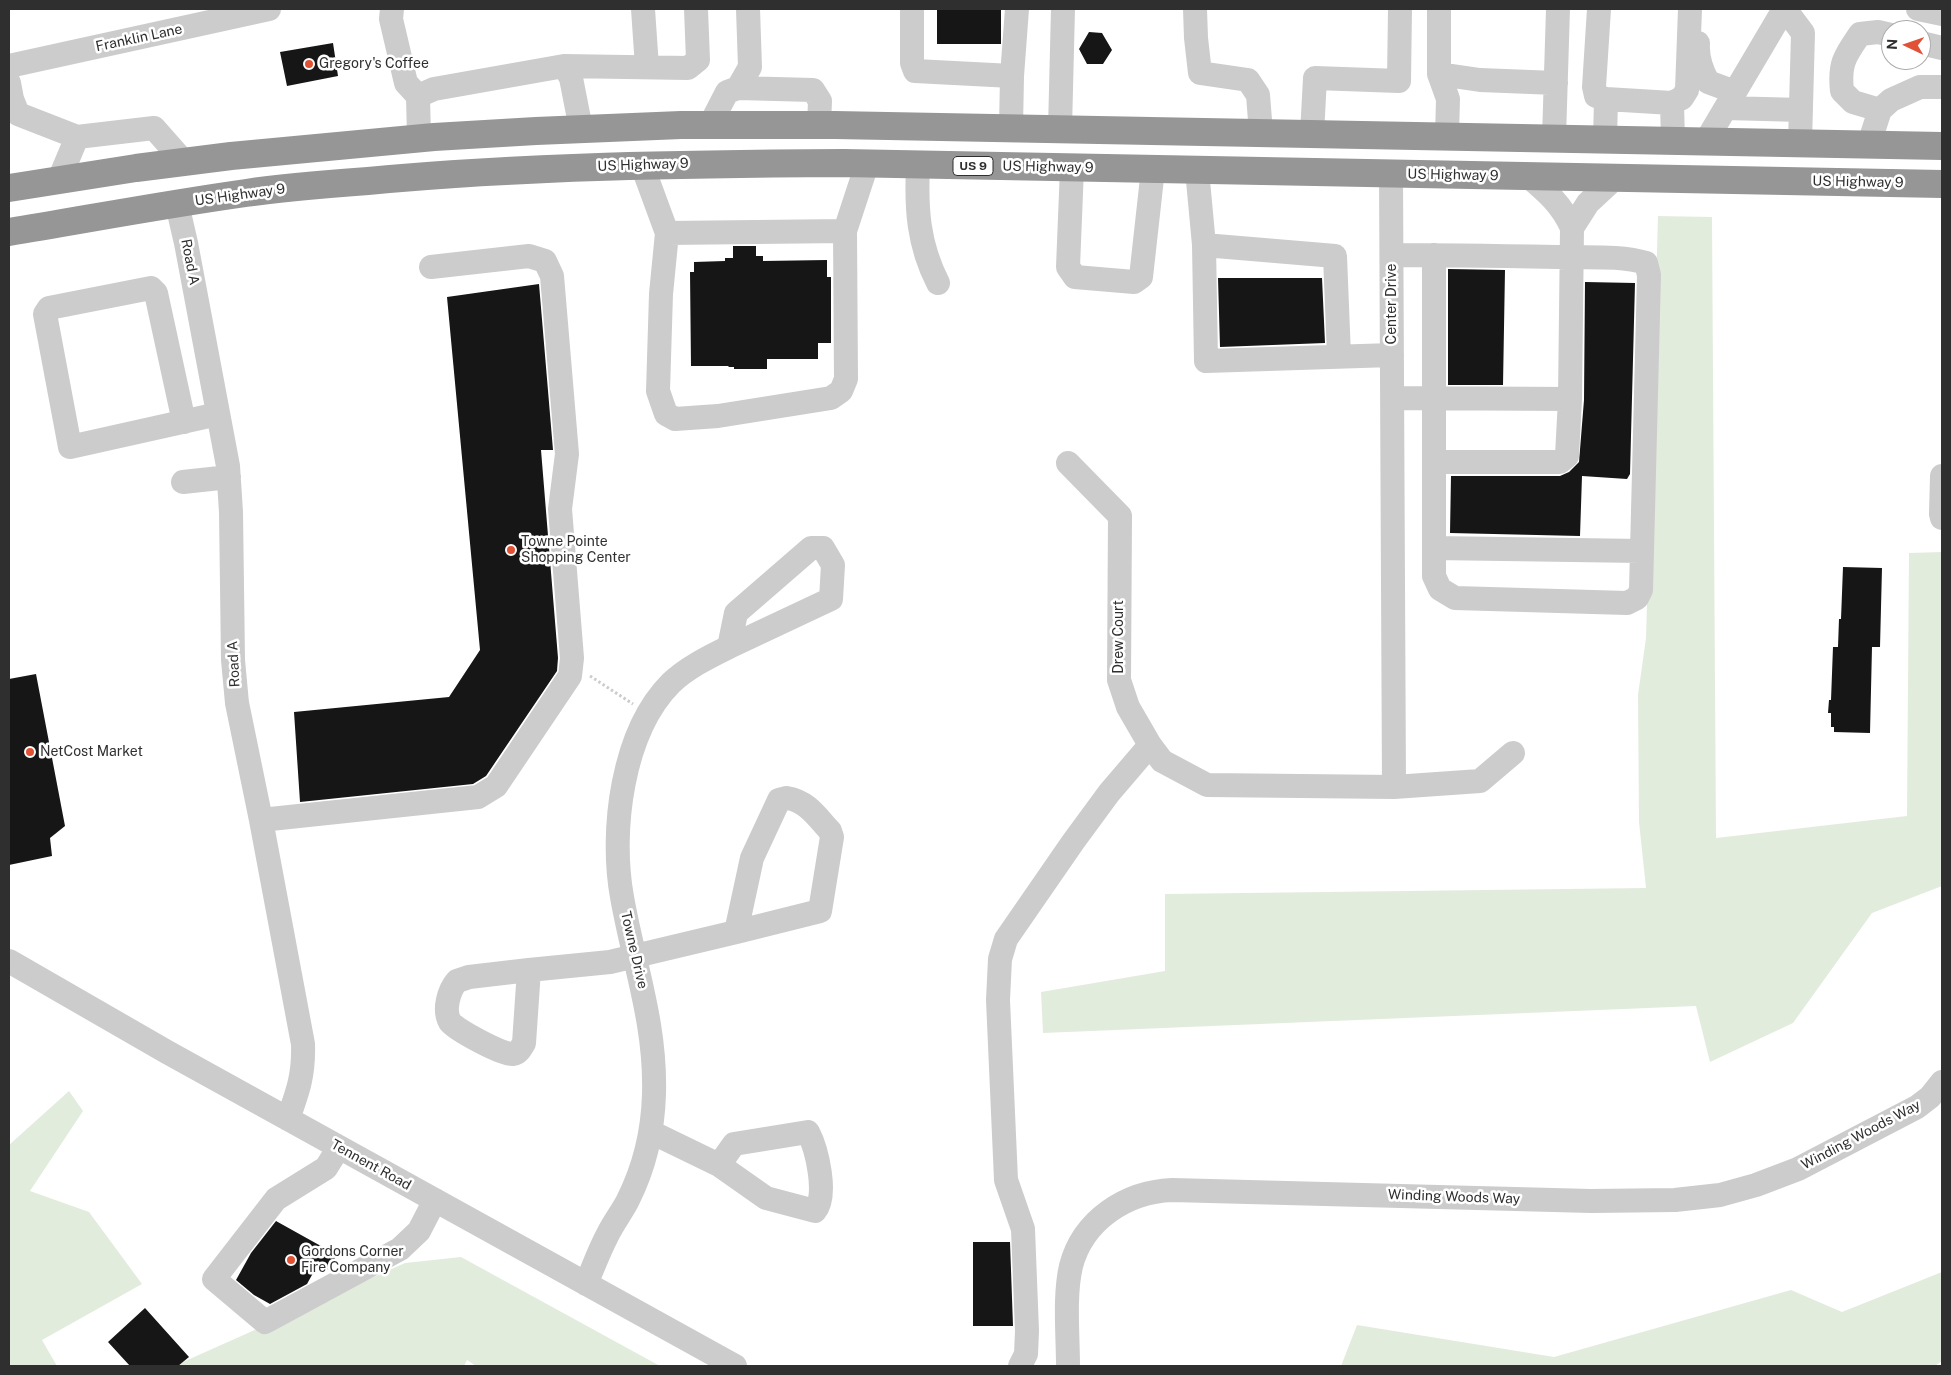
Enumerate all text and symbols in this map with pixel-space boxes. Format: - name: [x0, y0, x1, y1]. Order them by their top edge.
- north arrow: [1881, 20, 1931, 70]
- street label: Franklin Lane: [94, 21, 184, 55]
- text: N: [1884, 38, 1900, 50]
- place label: Gregory's Coffee: [319, 56, 429, 72]
- marker: Gregory's Coffee: [303, 58, 315, 70]
- street label: US Highway 9: [597, 155, 689, 175]
- road number: US 9: [953, 157, 993, 176]
- street label: US Highway 9: [1002, 158, 1094, 176]
- street label: US Highway 9: [1407, 166, 1499, 184]
- street label: US Highway 9: [1812, 173, 1904, 191]
- street label: US Highway 9: [194, 180, 286, 210]
- street label: Road A: [177, 238, 203, 286]
- street label: Center Drive: [1384, 264, 1400, 344]
- place label: Towne Pointe Shopping Center: [521, 534, 631, 566]
- marker: Towne Pointe Shopping Center: [505, 544, 517, 556]
- street label: Drew Court: [1111, 600, 1127, 674]
- street label: Road A: [224, 640, 244, 688]
- place label: NetCost Market: [40, 744, 143, 760]
- marker: NetCost Market: [24, 746, 36, 758]
- street label: Towne Drive: [617, 910, 651, 990]
- street label: Winding Woods Way: [1799, 1097, 1923, 1173]
- street label: Tennent Road: [328, 1136, 414, 1194]
- street label: Winding Woods Way: [1388, 1186, 1520, 1208]
- place label: Gordons Corner Fire Company: [301, 1244, 404, 1276]
- marker: Gordons Corner Fire Company: [285, 1254, 297, 1266]

